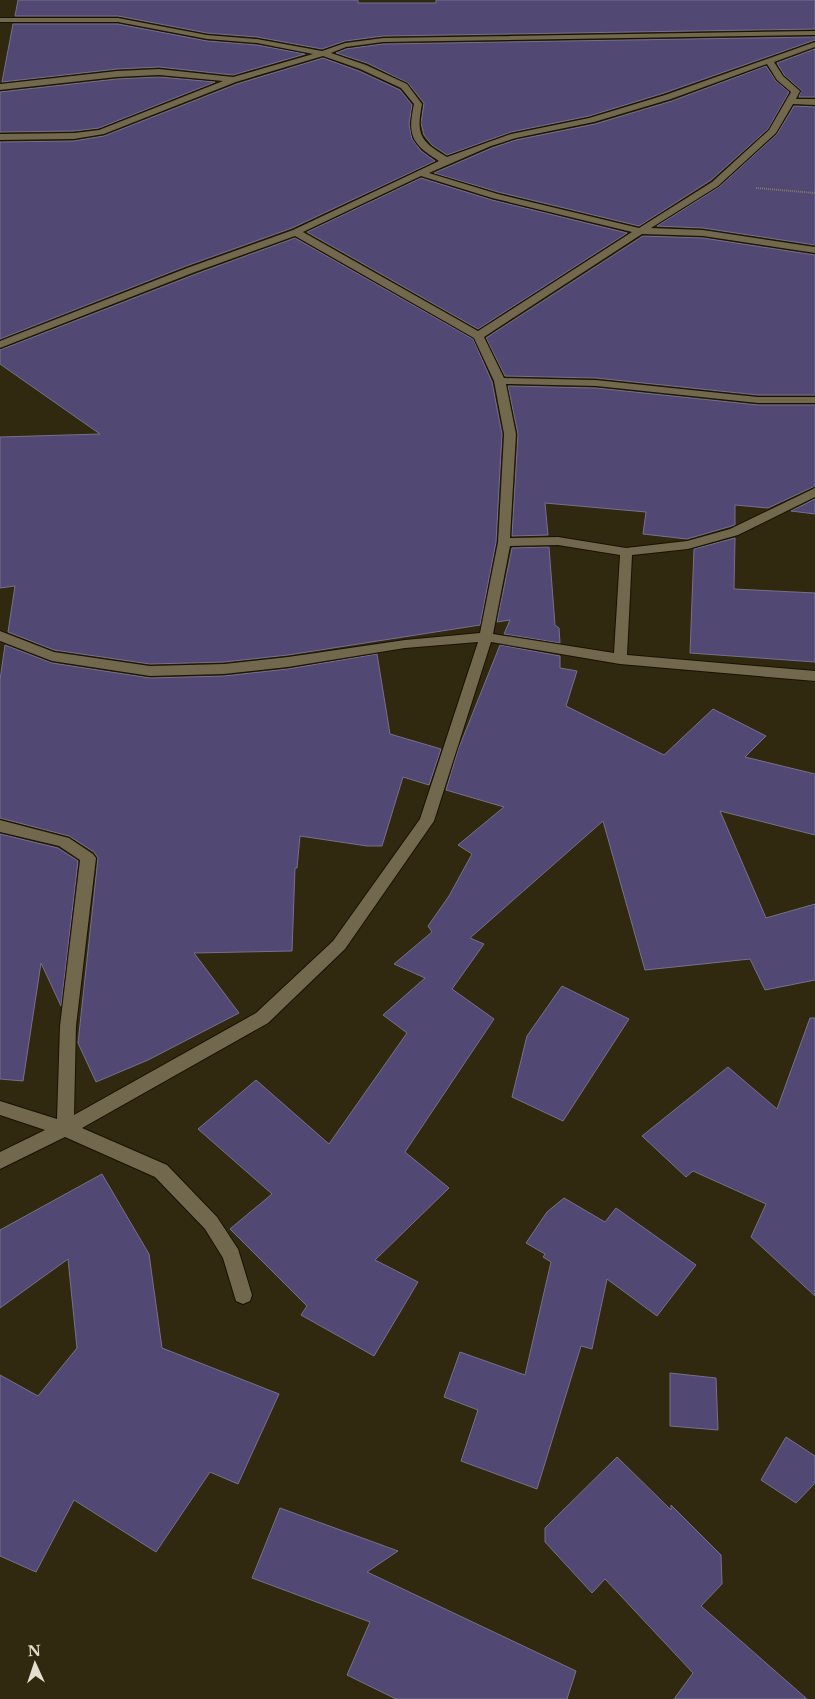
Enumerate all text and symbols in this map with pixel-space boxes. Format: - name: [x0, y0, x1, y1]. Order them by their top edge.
- north arrow: [10, 1639, 60, 1689]
- text: N: [27, 1642, 41, 1660]

